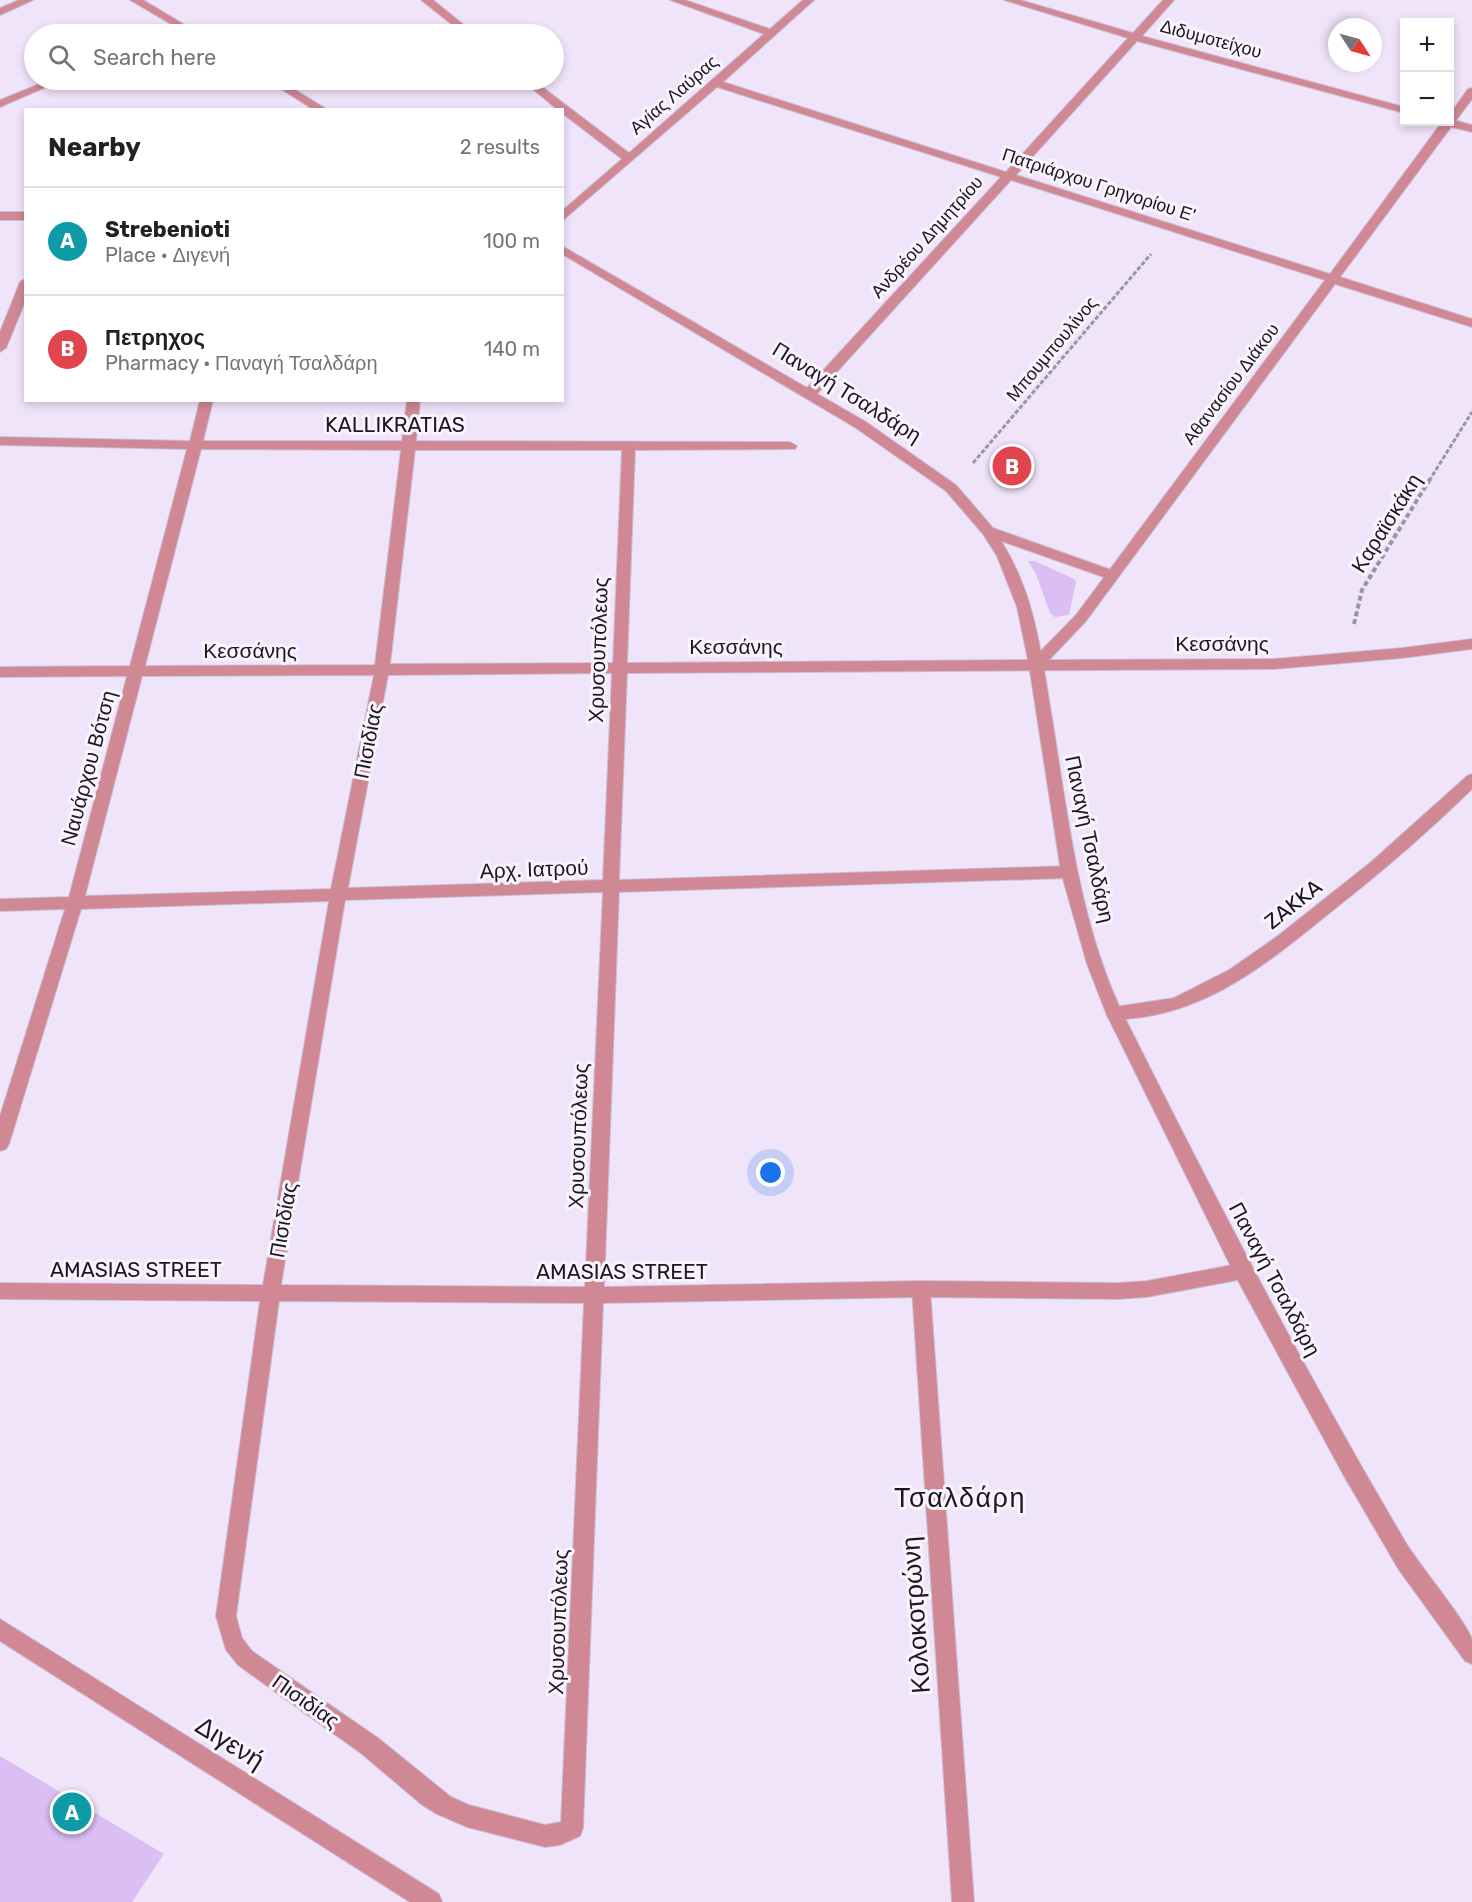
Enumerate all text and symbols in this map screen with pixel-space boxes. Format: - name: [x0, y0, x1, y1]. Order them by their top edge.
- street label: Διδυμοτείχου: [1158, 15, 1264, 63]
- north arrow: [1328, 18, 1382, 72]
- map controls: [1400, 18, 1454, 126]
- button: +: [1400, 18, 1454, 72]
- search box: [24, 24, 564, 90]
- icon: search: [45, 41, 78, 74]
- text: Search here: [93, 44, 216, 71]
- street label: Αγίας Λαύρας: [625, 50, 723, 139]
- button: −: [1400, 72, 1454, 126]
- text: Nearby: [48, 132, 141, 163]
- text: 2 results: [460, 135, 540, 159]
- street label: Πατριάρχου Γρηγορίου Ε': [999, 143, 1199, 227]
- street label: Ανδρέου Δημητρίου: [866, 171, 988, 303]
- text: Strebenioti: [105, 216, 230, 243]
- text: A: [60, 229, 75, 253]
- text: 100 m: [483, 229, 540, 253]
- text: Place · Διγενή: [105, 243, 230, 267]
- street label: Μπουμπουλίνος: [1002, 292, 1102, 406]
- street label: Αθανασίου Διάκου: [1178, 319, 1284, 449]
- text: Πετρηχος: [105, 324, 205, 351]
- street label: Παναγή Τσαλδάρη: [768, 336, 926, 448]
- text: B: [60, 337, 75, 361]
- text: 140 m: [484, 337, 540, 361]
- text: Pharmacy · Παναγή Τσαλδάρη: [105, 351, 378, 375]
- street label: KALLIKRATIAS: [325, 412, 465, 437]
- pin: B: [992, 444, 1032, 488]
- street label: Καραϊσκάκη: [1346, 469, 1426, 577]
- street label: Χρυσουπόλεως: [583, 577, 613, 723]
- street label: Κεσσάνης: [1175, 631, 1269, 656]
- street label: Κεσσάνης: [689, 634, 783, 659]
- street label: Κεσσάνης: [203, 638, 297, 663]
- street label: Ναυάρχου Βότση: [55, 688, 121, 848]
- street label: Πισιδίας: [348, 701, 388, 781]
- street label: Παναγή Τσαλδάρη: [1060, 753, 1120, 925]
- street label: Αρχ. Ιατρού: [479, 855, 589, 883]
- street label: ZAKKA: [1259, 874, 1327, 934]
- street label: Χρυσουπόλεως: [563, 1063, 593, 1209]
- your location: [756, 1158, 785, 1187]
- street label: Πισιδίας: [264, 1180, 302, 1260]
- street label: Παναγή Τσαλδάρη: [1224, 1198, 1326, 1360]
- street label: AMASIAS STREET: [50, 1257, 222, 1282]
- street label: AMASIAS STREET: [536, 1259, 708, 1284]
- district label: Τσαλδάρη: [894, 1482, 1026, 1514]
- street label: Κολοκοτρώνη: [895, 1535, 937, 1695]
- street label: Χρυσουπόλεως: [543, 1549, 573, 1695]
- street label: Πισιδίας: [268, 1669, 344, 1733]
- street label: Διγενή: [190, 1710, 270, 1776]
- pin: A: [52, 1790, 92, 1834]

